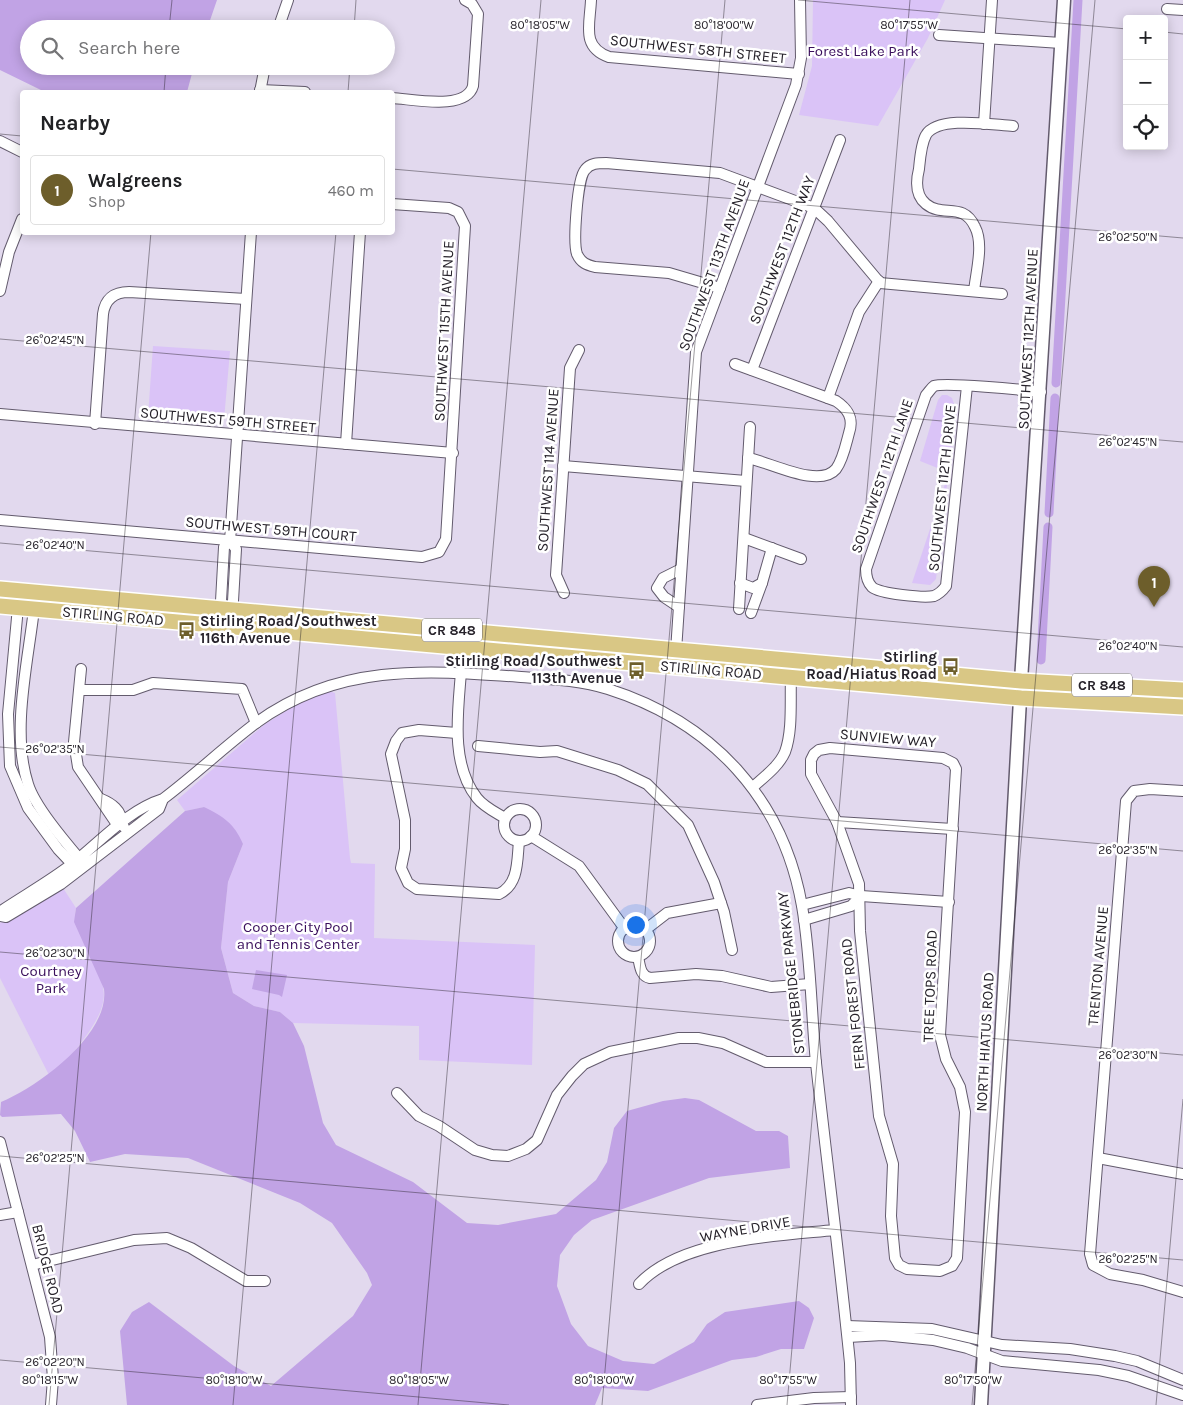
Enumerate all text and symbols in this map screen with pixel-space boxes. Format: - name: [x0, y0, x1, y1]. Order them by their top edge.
- map controls: [1123, 15, 1168, 150]
- button: +: [1123, 15, 1168, 60]
- text: 80°18'05"W: [510, 18, 570, 32]
- text: 80°18'00"W: [694, 18, 754, 32]
- text: 80°17'55"W: [880, 18, 938, 32]
- search box: [20, 20, 395, 75]
- street label: SOUTHWEST 58TH STREET: [609, 31, 787, 67]
- icon: search: [38, 34, 66, 62]
- text: Search here: [78, 37, 180, 59]
- park label: Forest Lake Park: [807, 42, 919, 60]
- button: −: [1123, 60, 1168, 105]
- button: locate: [1123, 105, 1168, 150]
- text: Nearby: [40, 111, 110, 135]
- text: Walgreens: [88, 170, 183, 192]
- street label: SOUTHWEST 112TH WAY: [745, 173, 819, 327]
- street label: SOUTHWEST 113TH AVENUE: [675, 177, 753, 353]
- text: 1: [54, 181, 60, 200]
- text: 460 m: [328, 181, 374, 200]
- text: Shop: [88, 192, 125, 211]
- text: 26°02'50"N: [1098, 230, 1158, 244]
- street label: SOUTHWEST 115TH AVENUE: [430, 240, 458, 422]
- street label: SOUTHWEST 112TH AVENUE: [1014, 248, 1042, 430]
- text: 26°02'45"N: [26, 333, 84, 347]
- street label: SOUTHWEST 114 AVENUE: [533, 388, 563, 552]
- street label: SOUTHWEST 112TH LANE: [847, 396, 917, 556]
- street label: SOUTHWEST 59TH STREET: [139, 403, 317, 437]
- street label: SOUTHWEST 112TH DRIVE: [924, 404, 960, 572]
- text: 26°02'45"N: [1099, 435, 1157, 449]
- street label: SOUTHWEST 59TH COURT: [185, 513, 358, 545]
- text: 26°02'40"N: [25, 538, 85, 552]
- pin: 1: [1138, 566, 1170, 607]
- street label: STIRLING ROAD: [61, 603, 165, 629]
- place label: Stirling Road/Southwest 116th Avenue: [200, 612, 377, 647]
- road number: CR 848: [422, 618, 482, 642]
- bus stop icon: Stirling Road/Southwest 116th Avenue: [176, 620, 196, 640]
- text: 26°02'40"N: [1098, 639, 1158, 653]
- place label: Stirling Road/Hiatus Road: [806, 648, 937, 683]
- place label: Stirling Road/Southwest 113th Avenue: [445, 652, 622, 687]
- bus stop icon: Stirling Road/Hiatus Road: [941, 656, 961, 676]
- street label: STIRLING ROAD: [659, 657, 763, 683]
- bus stop icon: Stirling Road/Southwest 113th Avenue: [626, 660, 646, 680]
- road number: CR 848: [1072, 674, 1132, 696]
- street label: SUNVIEW WAY: [839, 725, 938, 751]
- text: 26°02'35"N: [25, 742, 85, 756]
- text: 26°02'35"N: [1098, 843, 1158, 857]
- street label: STONEBRIDGE PARKWAY: [773, 890, 808, 1055]
- street label: TRENTON AVENUE: [1084, 905, 1112, 1027]
- your location: [623, 912, 649, 938]
- park label: Cooper City Pool and Tennis Center: [237, 918, 360, 953]
- street label: TREE TOPS ROAD: [919, 929, 941, 1043]
- street label: FERN FOREST ROAD: [837, 937, 869, 1071]
- text: 26°02'30"N: [25, 946, 85, 960]
- park label: Courtney Park: [20, 962, 82, 997]
- street label: NORTH HIATUS ROAD: [972, 972, 998, 1112]
- text: 26°02'30"N: [1098, 1048, 1158, 1062]
- text: 26°02'25"N: [25, 1151, 85, 1165]
- street label: WAYNE DRIVE: [698, 1212, 792, 1246]
- street label: BRIDGE ROAD: [28, 1222, 68, 1316]
- text: 26°02'25"N: [1098, 1252, 1158, 1266]
- text: 26°02'20"N: [25, 1355, 85, 1369]
- text: 80°18'15"W: [22, 1373, 79, 1387]
- text: 80°18'10"W: [205, 1373, 263, 1387]
- text: 80°18'05"W: [389, 1373, 449, 1387]
- text: 80°18'00"W: [574, 1373, 634, 1387]
- text: 80°17'55"W: [759, 1373, 817, 1387]
- text: 80°17'50"W: [944, 1373, 1002, 1387]

